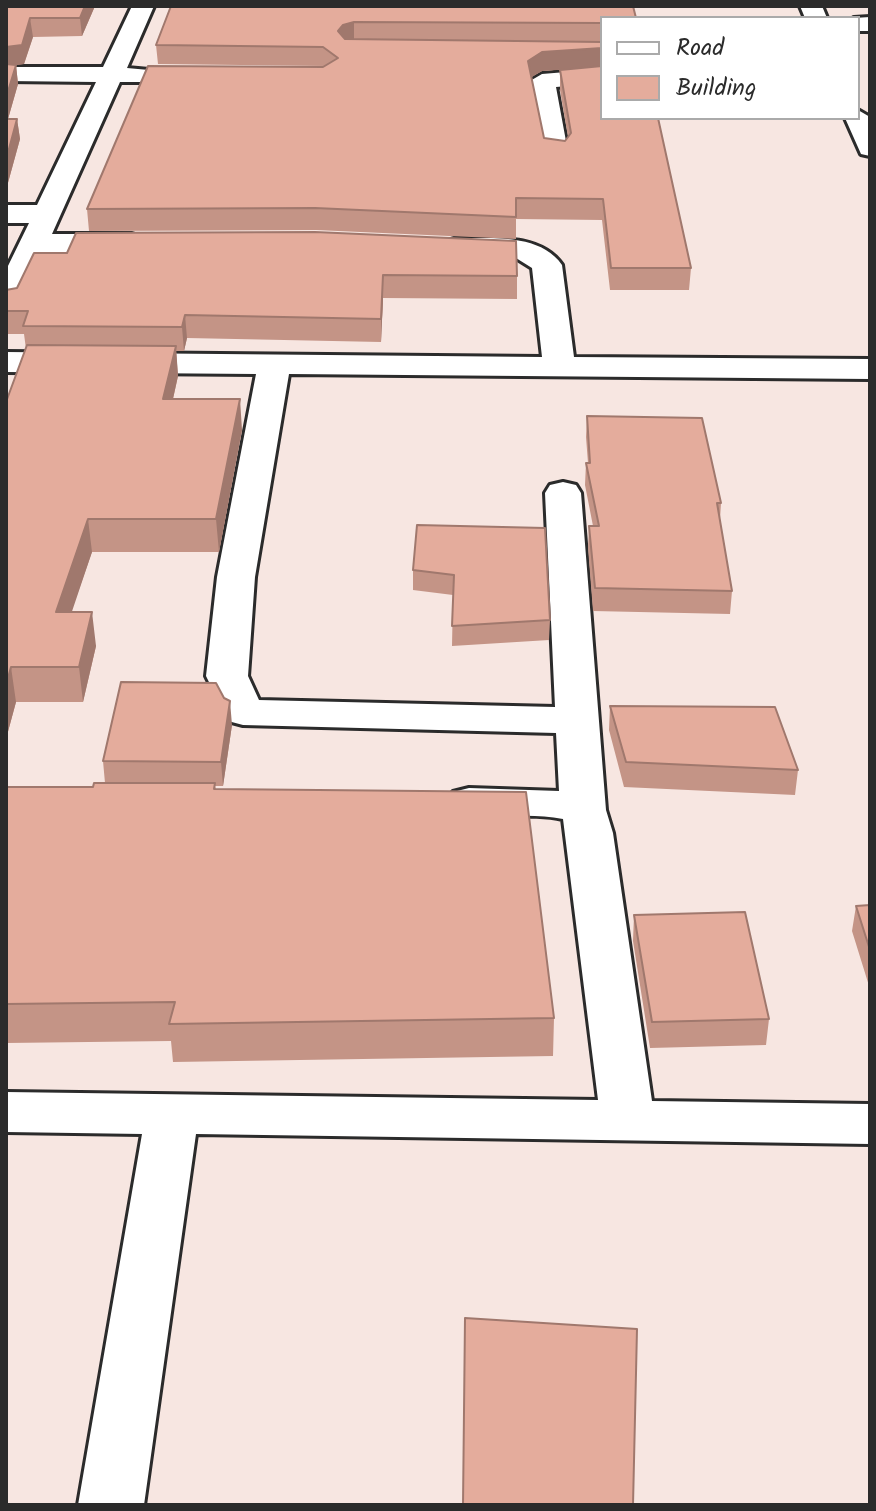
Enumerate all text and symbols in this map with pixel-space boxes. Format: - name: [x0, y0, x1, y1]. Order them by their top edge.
- legend: [600, 16, 860, 120]
- text: Road: [676, 29, 724, 68]
- text: Building: [676, 69, 756, 108]

